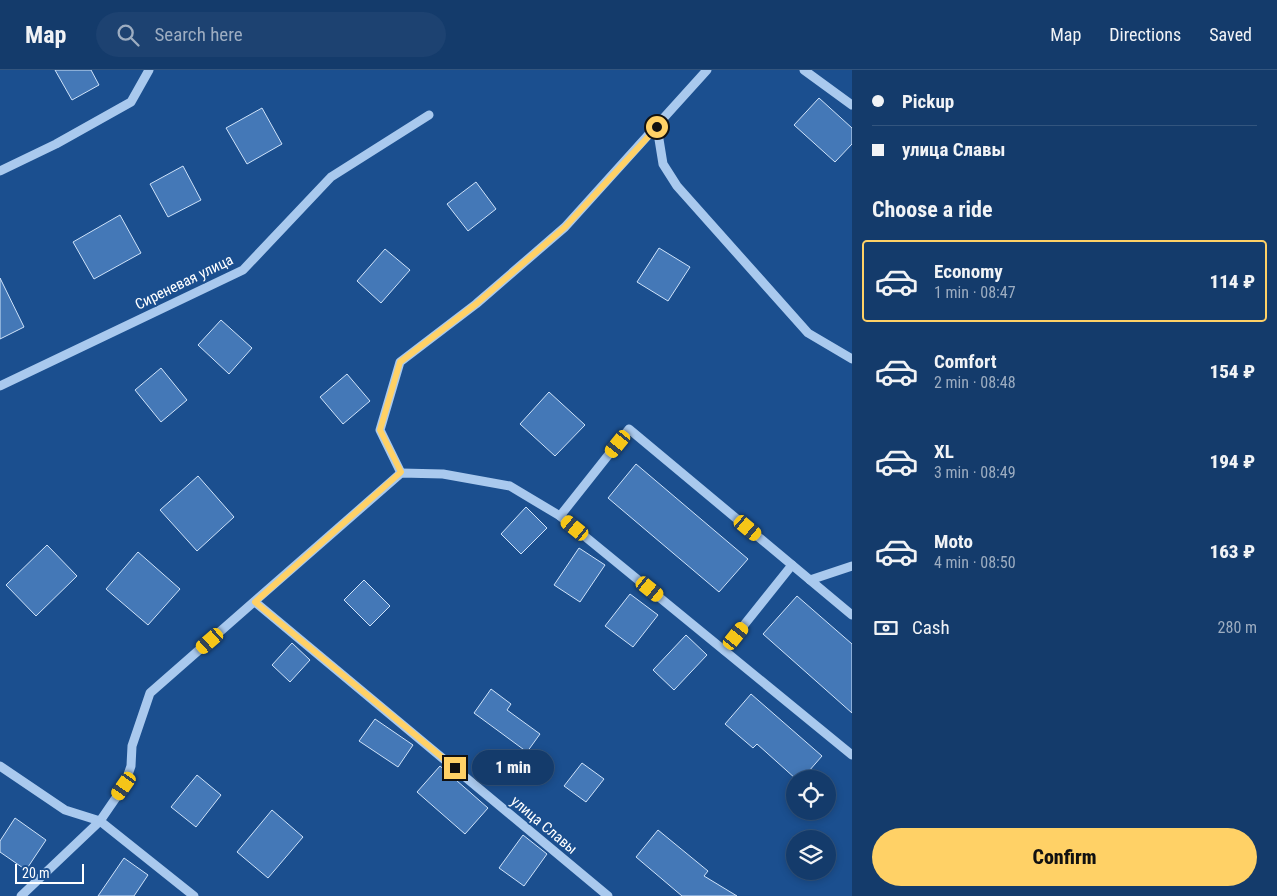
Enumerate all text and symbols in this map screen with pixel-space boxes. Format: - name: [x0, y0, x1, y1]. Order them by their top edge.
- search box: [96, 12, 446, 57]
- text: Map: [25, 21, 66, 49]
- icon: search: [114, 21, 142, 49]
- text: Search here: [154, 23, 243, 46]
- text: Map: [1050, 24, 1081, 45]
- text: Directions: [1109, 24, 1181, 45]
- text: Saved: [1209, 24, 1252, 45]
- text: Pickup: [902, 90, 954, 113]
- route start: [646, 116, 668, 138]
- text: улица Славы: [902, 138, 1005, 161]
- text: Choose a ride: [872, 197, 993, 222]
- street label: Сиреневая улица: [132, 250, 236, 314]
- icon: car: [874, 259, 919, 304]
- text: Economy: [934, 260, 1003, 283]
- text: 114 ₽: [1210, 270, 1255, 293]
- text: 1 min · 08:47: [934, 283, 1016, 302]
- icon: car: [874, 349, 919, 394]
- text: Comfort: [934, 350, 997, 373]
- text: 154 ₽: [1210, 360, 1255, 383]
- text: 2 min · 08:48: [934, 373, 1016, 392]
- car: [602, 428, 633, 460]
- icon: car: [874, 439, 919, 484]
- text: XL: [934, 440, 954, 463]
- text: 194 ₽: [1210, 450, 1255, 473]
- text: 3 min · 08:49: [934, 463, 1016, 482]
- car: [558, 513, 591, 543]
- car: [731, 513, 764, 543]
- icon: car: [874, 529, 919, 574]
- text: Moto: [934, 530, 973, 553]
- text: 163 ₽: [1210, 540, 1255, 563]
- text: 4 min · 08:50: [934, 553, 1016, 572]
- car: [633, 574, 666, 604]
- icon: cash: [872, 614, 900, 642]
- text: Cash: [912, 616, 950, 639]
- text: 280 m: [1218, 618, 1257, 637]
- car: [720, 620, 751, 652]
- car: [193, 625, 226, 657]
- callout: 1 min: [472, 750, 555, 786]
- route end: [444, 757, 466, 779]
- text: 1 min: [495, 758, 531, 777]
- car: [109, 769, 138, 803]
- map controls: [786, 770, 836, 880]
- button: locate: [786, 770, 836, 820]
- street label: улица Славы: [507, 792, 581, 858]
- button: Confirm: [872, 828, 1257, 886]
- button: layers: [786, 830, 836, 880]
- scale bar: [15, 861, 84, 884]
- text: 20 m: [22, 865, 50, 881]

